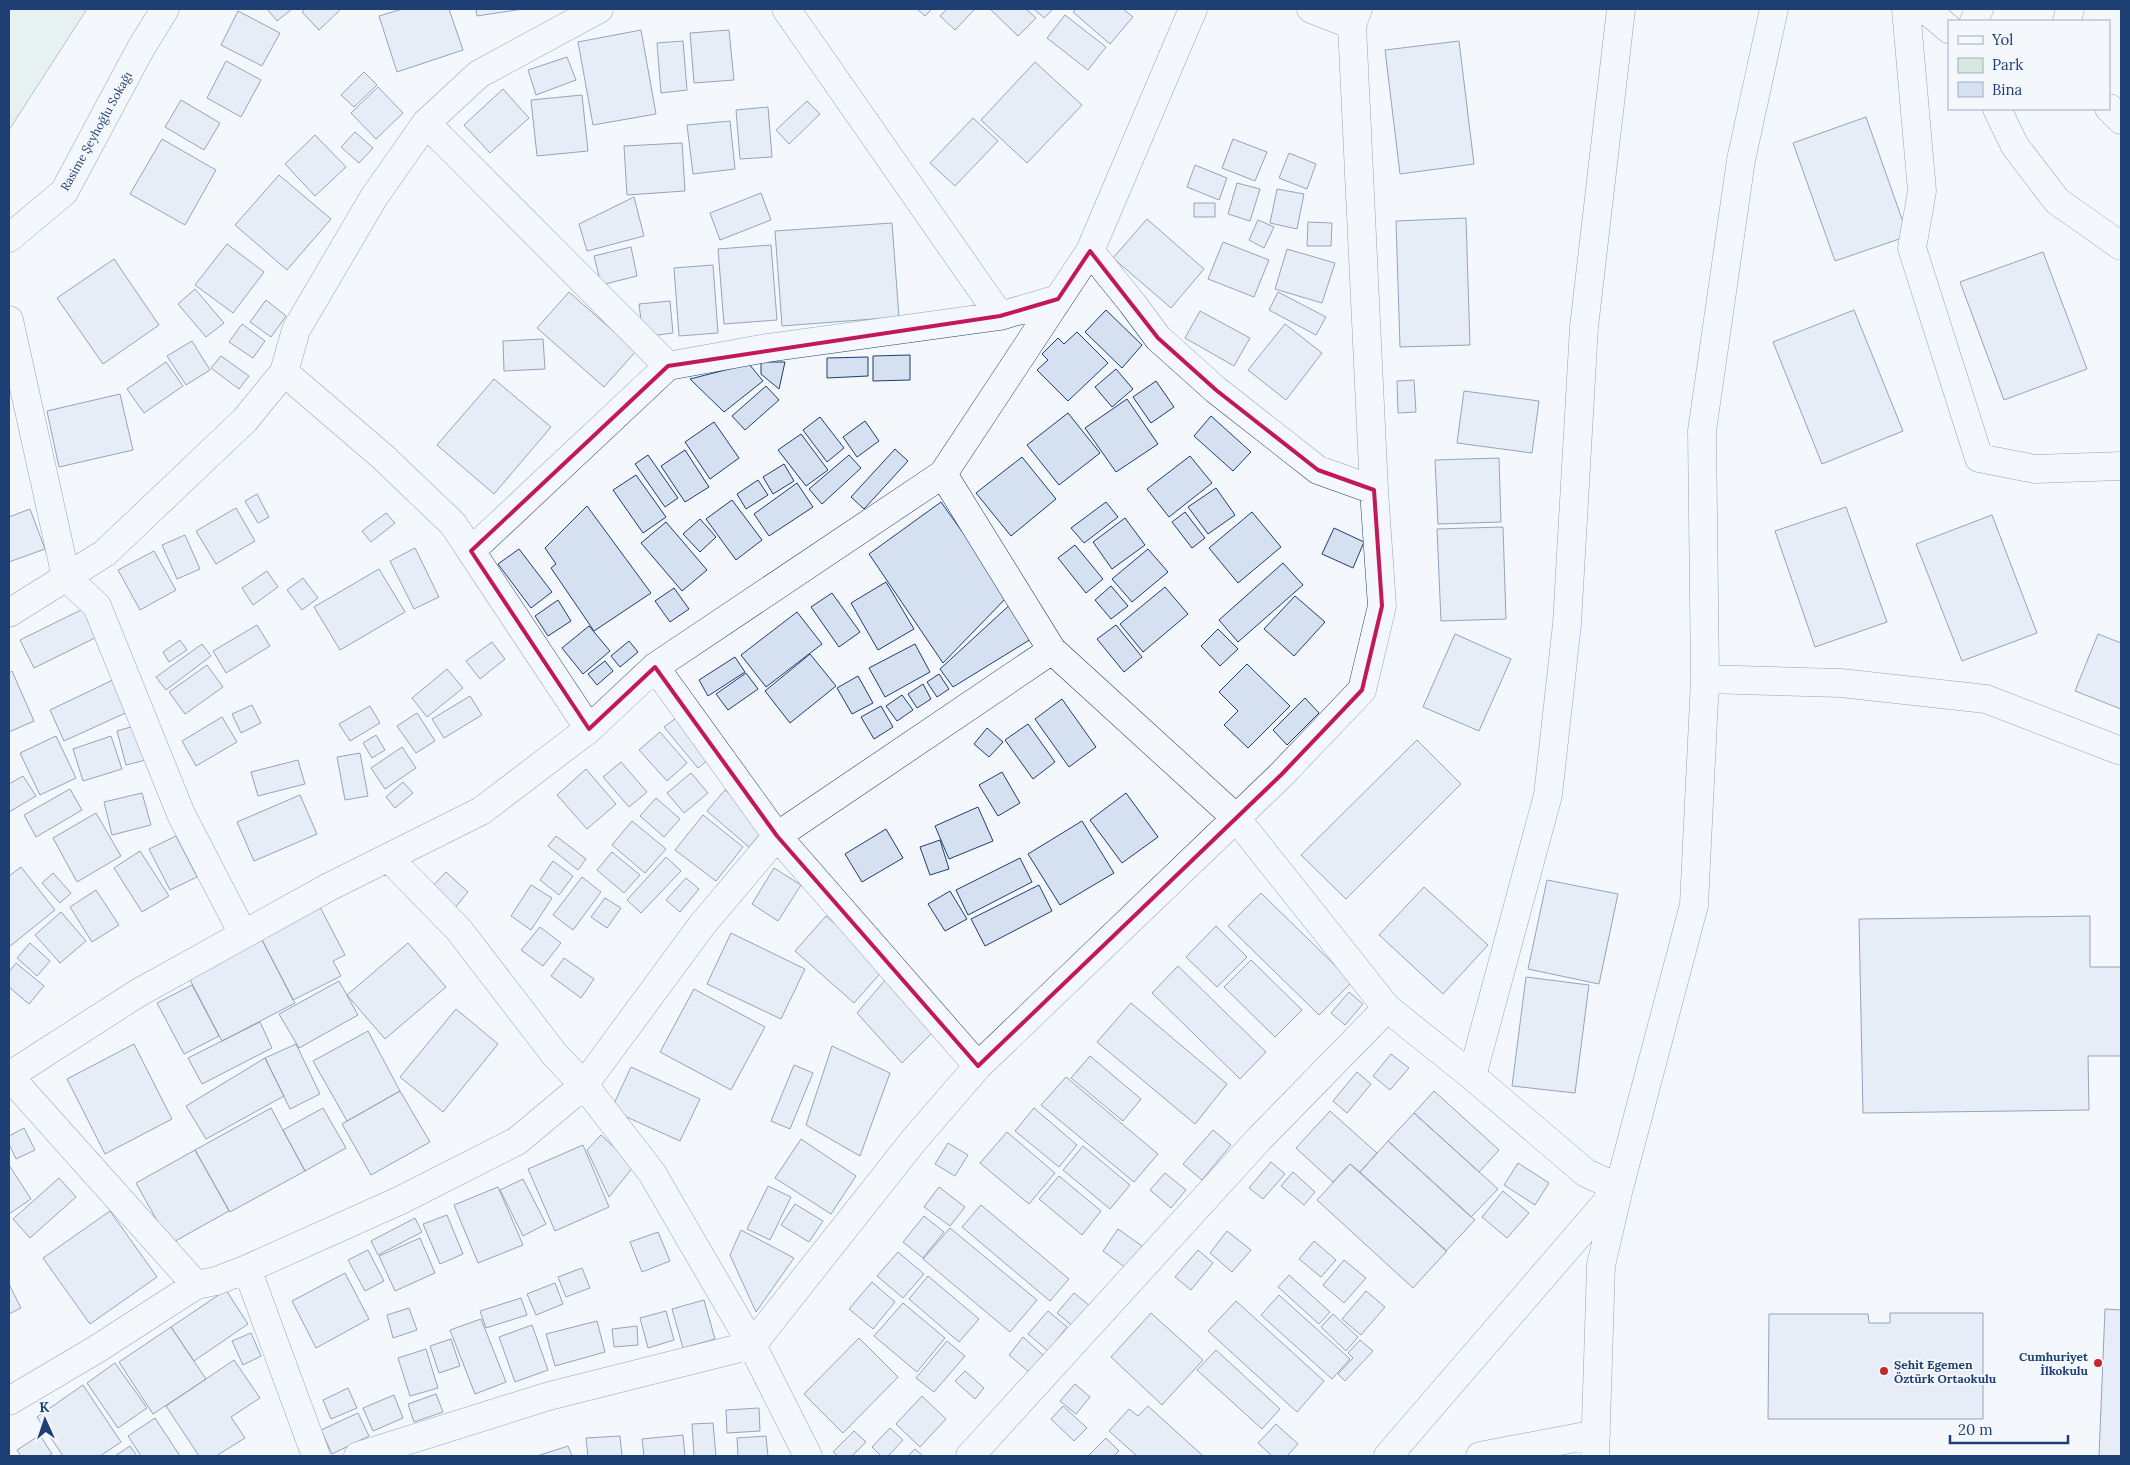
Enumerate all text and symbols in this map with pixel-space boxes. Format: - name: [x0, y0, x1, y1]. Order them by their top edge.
- legend: [1948, 20, 2110, 110]
- text: Yol: [1991, 30, 2013, 49]
- text: Park: [1992, 55, 2023, 74]
- street label: Rasime Şeyhoğlu Sokağı: [57, 69, 135, 193]
- text: Bina: [1992, 80, 2023, 99]
- place label: Cumhuriyet İlkokulu: [2019, 1349, 2089, 1378]
- place label: Şehit Egemen Öztürk Ortaokulu: [1894, 1357, 1997, 1386]
- marker: Cumhuriyet İlkokulu: [2092, 1357, 2104, 1369]
- marker: Şehit Egemen Öztürk Ortaokulu: [1878, 1365, 1890, 1377]
- north arrow: [20, 1395, 70, 1445]
- text: K: [39, 1398, 50, 1416]
- scale bar: [1950, 1412, 2068, 1444]
- text: 20 m: [1958, 1420, 1993, 1439]

